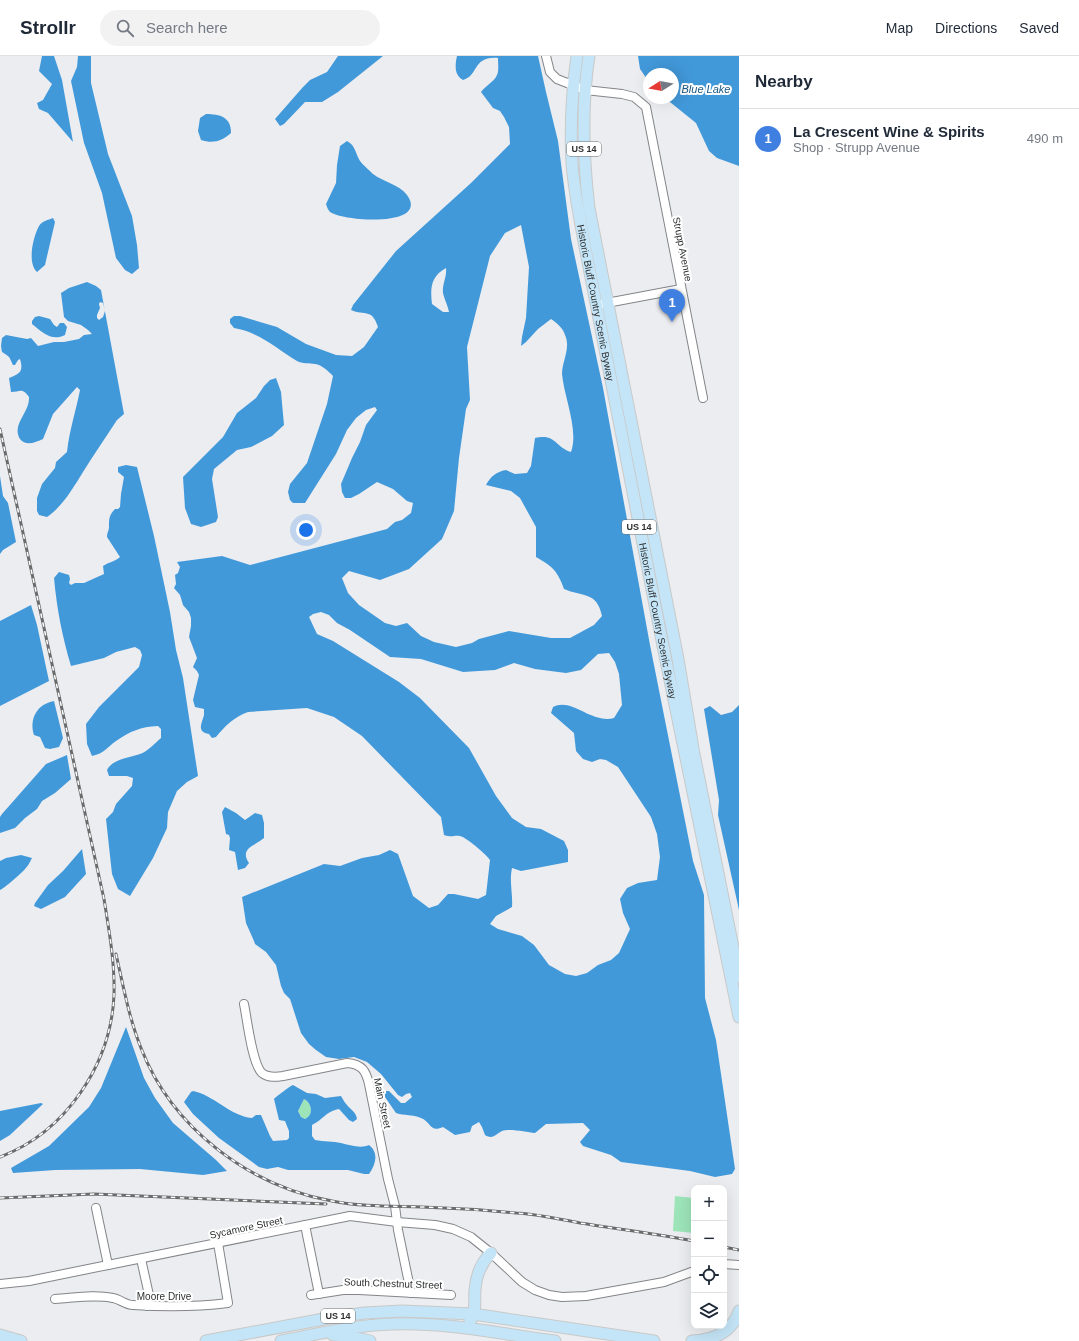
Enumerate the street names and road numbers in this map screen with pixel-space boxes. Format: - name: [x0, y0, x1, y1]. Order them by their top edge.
- road number: US 14: [567, 142, 601, 156]
- street label: Strupp Avenue: [671, 216, 694, 283]
- street label: Historic Bluff Country Scenic Byway: [575, 224, 616, 382]
- road number: US 14: [622, 520, 656, 534]
- street label: Historic Bluff Country Scenic Byway: [637, 542, 679, 700]
- street label: Main Street: [372, 1077, 393, 1129]
- street label: Sycamore Street: [209, 1214, 284, 1241]
- street label: South Chestnut Street: [344, 1276, 443, 1291]
- street label: Moore Drive: [137, 1291, 192, 1302]
- road number: US 14: [321, 1309, 355, 1323]

